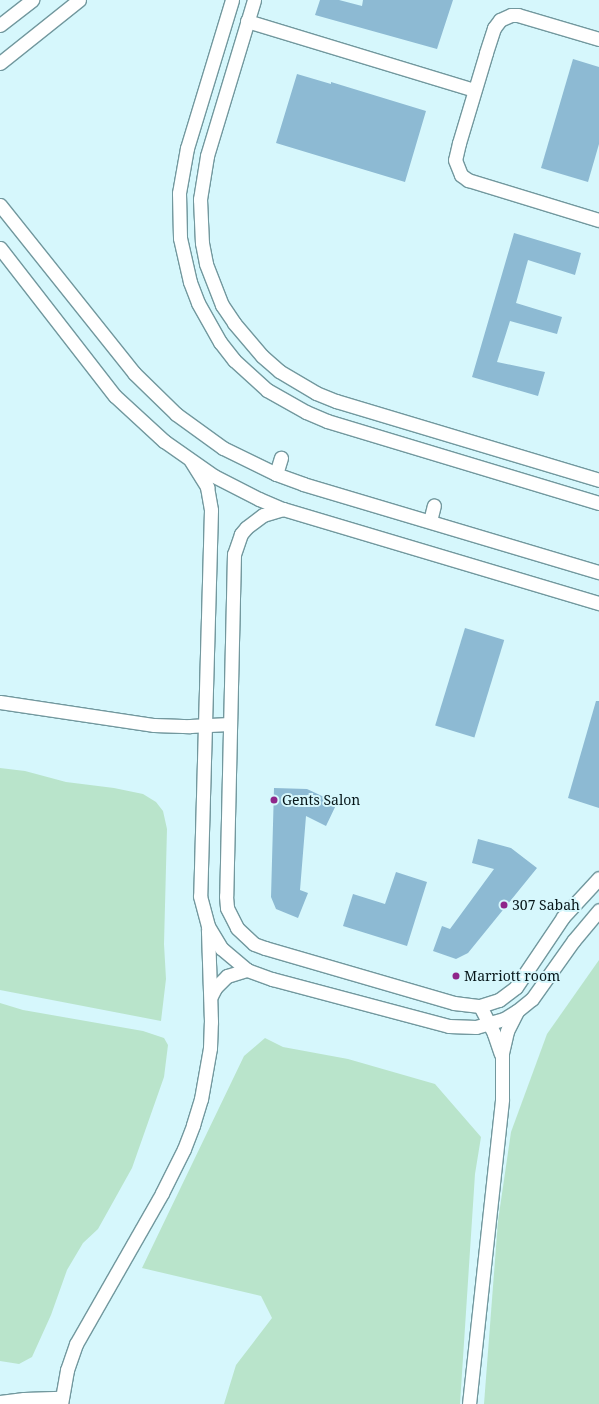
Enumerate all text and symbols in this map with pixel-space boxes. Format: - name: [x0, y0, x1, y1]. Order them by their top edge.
- place label: Gents Salon: [282, 792, 360, 808]
- marker: Gents Salon: [269, 795, 279, 805]
- place label: 307 Sabah: [512, 897, 580, 913]
- marker: 307 Sabah: [499, 900, 509, 910]
- place label: Marriott room: [464, 968, 560, 984]
- marker: Marriott room: [451, 971, 461, 981]

